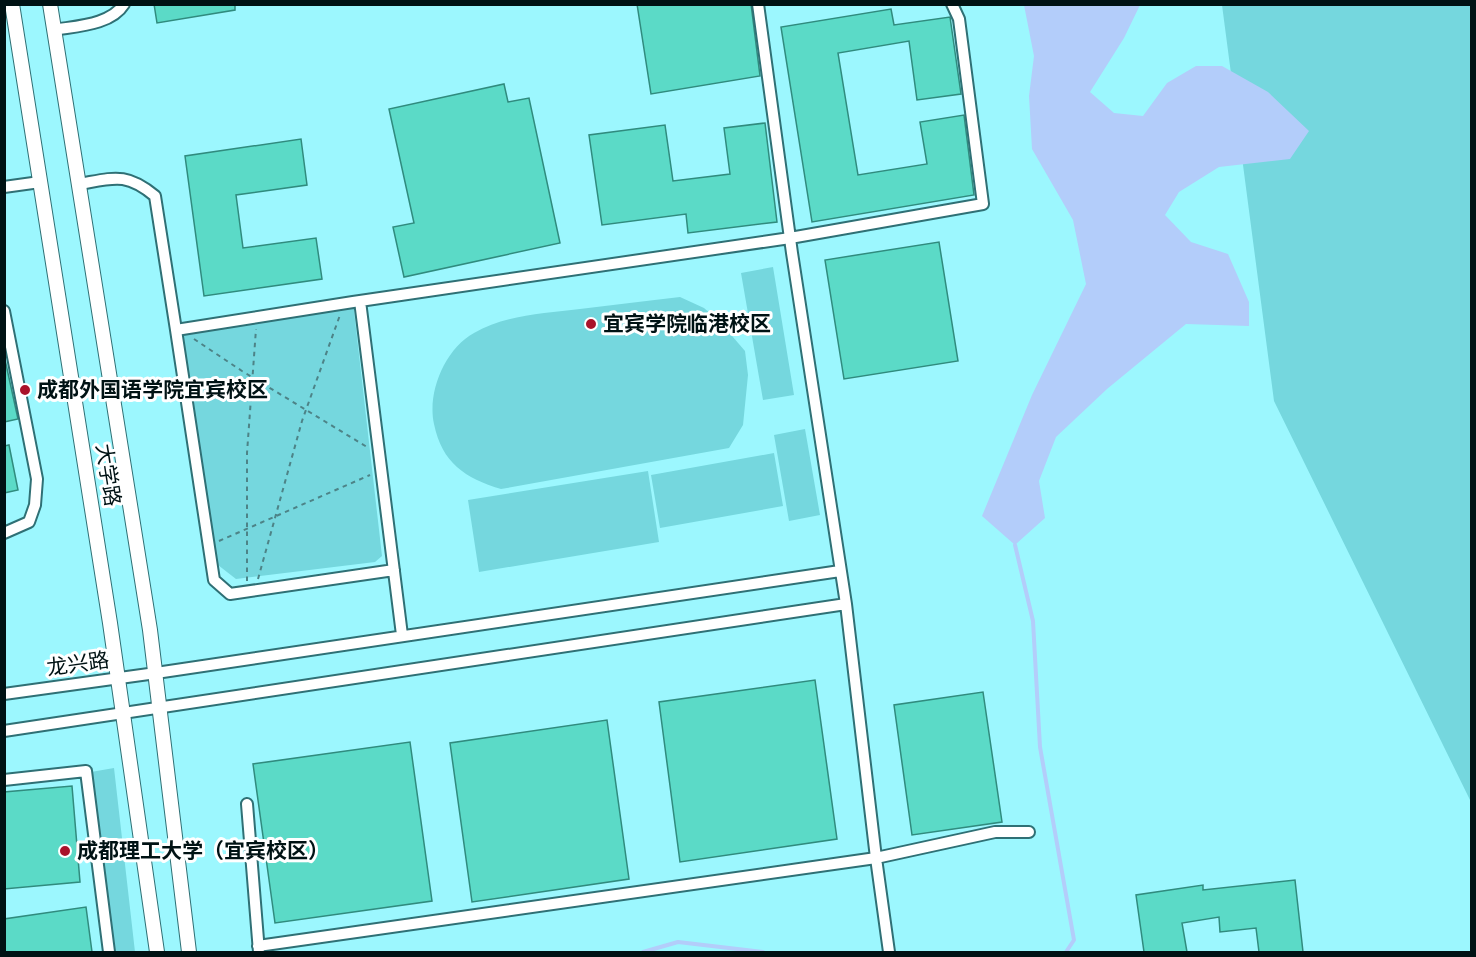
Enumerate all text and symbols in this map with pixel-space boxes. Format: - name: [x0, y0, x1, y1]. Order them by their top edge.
- place label: 宜宾学院临港校区: [603, 309, 771, 339]
- marker: 宜宾学院临港校区: [584, 317, 598, 331]
- place label: 成都外国语学院宜宾校区: [37, 375, 268, 405]
- marker: 成都外国语学院宜宾校区: [18, 383, 32, 397]
- street label: 大学路: [88, 442, 128, 508]
- street label: 龙兴路: [45, 645, 111, 683]
- place label: 成都理工大学（宜宾校区）: [77, 836, 329, 866]
- marker: 成都理工大学（宜宾校区）: [58, 844, 72, 858]

